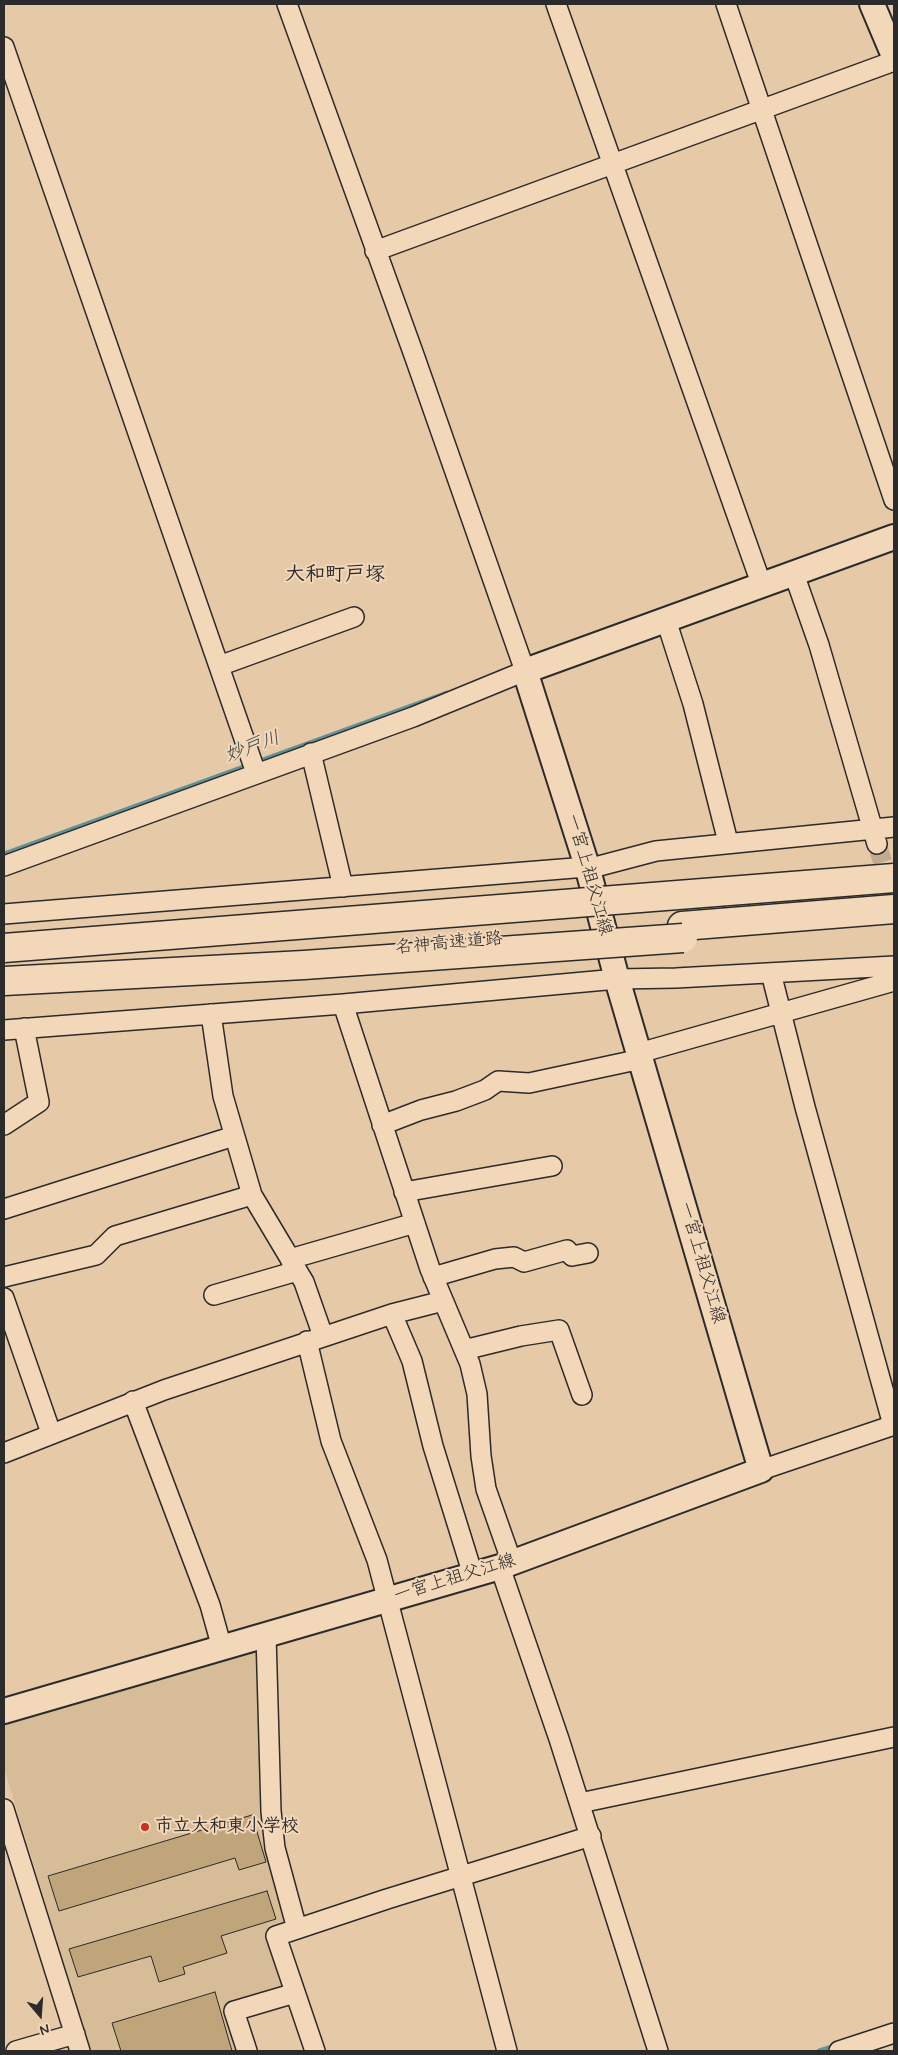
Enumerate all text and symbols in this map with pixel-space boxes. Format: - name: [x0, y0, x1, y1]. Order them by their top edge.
- district label: 大和町戸塚: [285, 564, 385, 588]
- water label: 妙戸川: [222, 728, 284, 768]
- street label: 一宮上祖父江線: [560, 811, 616, 939]
- street label: 名神高速道路: [394, 929, 504, 959]
- street label: 一宮上祖父江線: [673, 1199, 729, 1327]
- street label: 一宮上祖父江線: [392, 1550, 518, 1608]
- place label: 市立大和東小学校: [155, 1816, 299, 1838]
- marker: 市立大和東小学校: [139, 1821, 151, 1833]
- north arrow: [15, 1990, 65, 2040]
- text: N: [37, 2019, 52, 2039]

